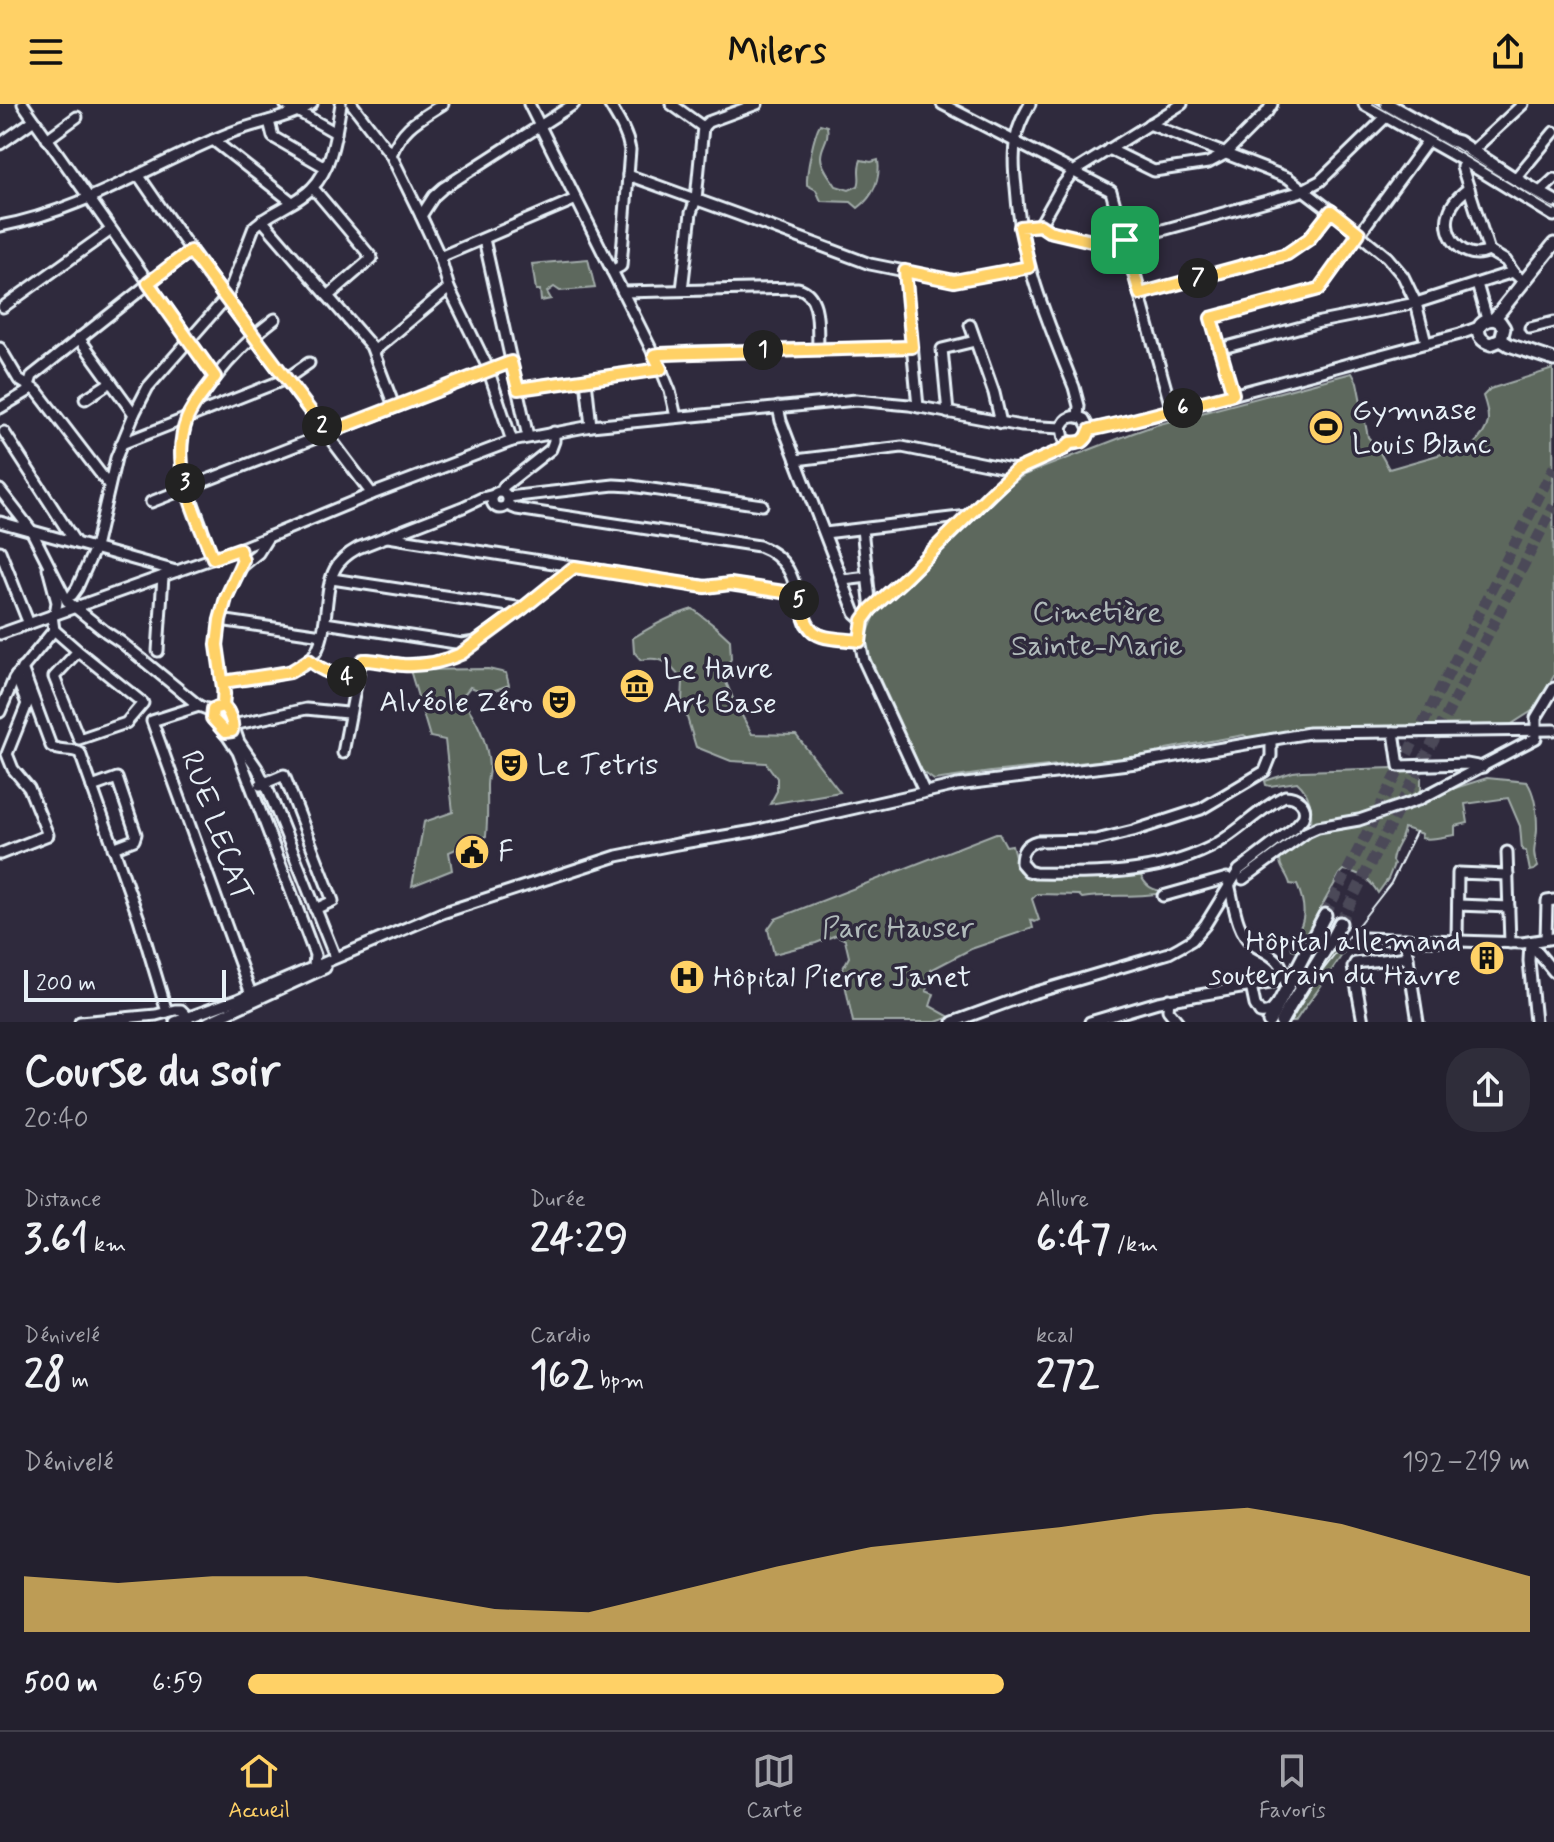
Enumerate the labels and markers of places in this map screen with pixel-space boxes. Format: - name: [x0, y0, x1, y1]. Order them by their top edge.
- pin: [1091, 206, 1159, 274]
- pin: 7: [1178, 258, 1218, 298]
- pin: 1: [743, 330, 783, 370]
- pin: 6: [1163, 388, 1203, 428]
- place label: Gymnase Louis Blanc: [1352, 391, 1492, 464]
- pin: 2: [302, 406, 342, 446]
- sports icon: Gymnase Louis Blanc: [1307, 408, 1345, 446]
- pin: 3: [165, 463, 205, 503]
- pin: 5: [779, 580, 819, 620]
- place label: Le Havre Art Base: [663, 650, 777, 723]
- pin: 4: [327, 657, 367, 697]
- museum icon: Le Havre Art Base: [618, 667, 656, 705]
- place label: Alvéole Zéro: [379, 683, 533, 722]
- theatre icon: Alvéole Zéro: [540, 683, 578, 721]
- theatre icon: Le Tetris: [492, 746, 530, 784]
- place label: Le Tetris: [537, 746, 658, 785]
- public building icon: F: [453, 833, 491, 871]
- place label: F: [498, 833, 514, 872]
- place label: Hôpital allemand souterrain du Havre: [1208, 922, 1461, 995]
- building icon: Hôpital allemand souterrain du Havre: [1468, 939, 1506, 977]
- hospital icon: Hôpital Pierre Janet: [668, 958, 706, 996]
- place label: Hôpital Pierre Janet: [713, 958, 971, 997]

